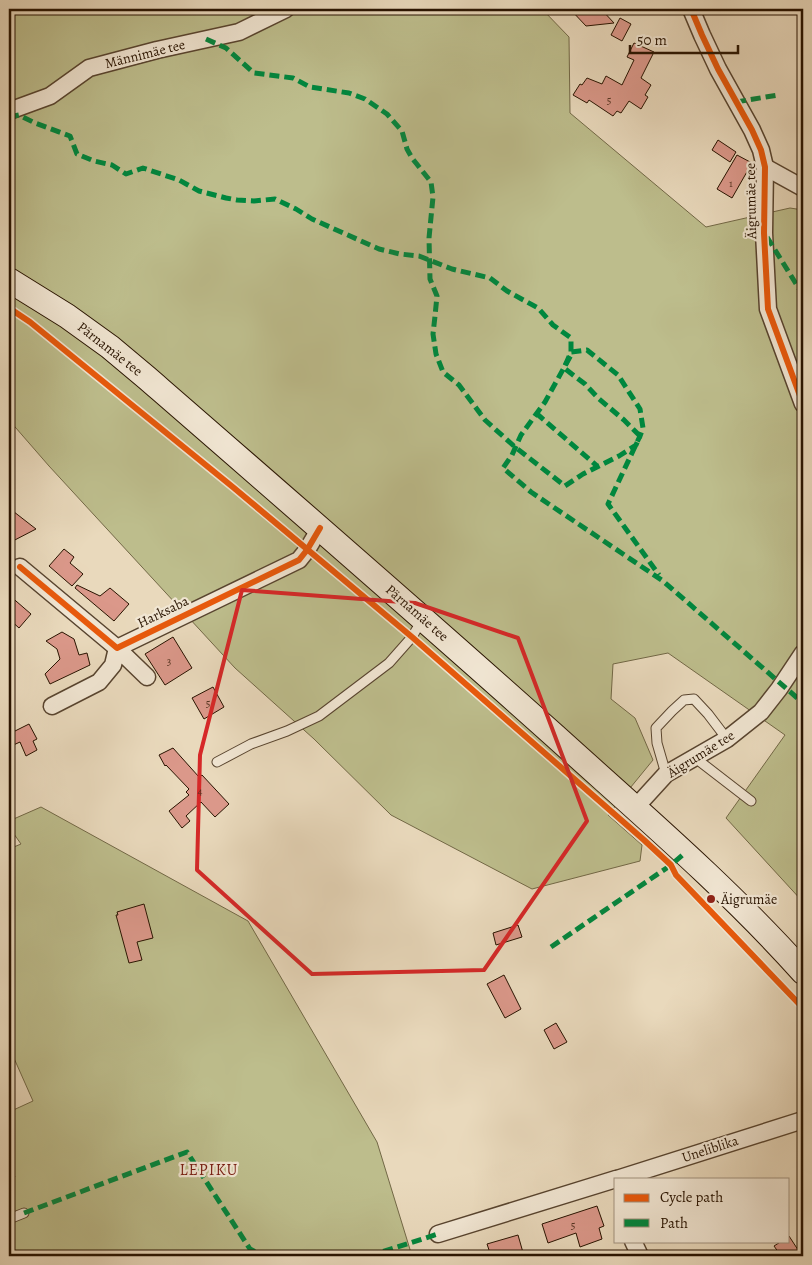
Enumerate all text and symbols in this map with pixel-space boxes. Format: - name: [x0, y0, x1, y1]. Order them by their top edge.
- scale bar: [630, 22, 737, 54]
- text: 50 m: [637, 30, 667, 50]
- street label: Männimäe tee: [103, 35, 187, 73]
- house number: 5: [607, 93, 612, 108]
- street label: Äigrumäe tee: [741, 163, 761, 240]
- house number: 1: [729, 176, 733, 191]
- street label: Pärnamäe tee: [73, 318, 147, 380]
- street label: Pärnamäe tee: [381, 580, 453, 646]
- street label: Harksaba: [134, 591, 192, 633]
- house number: 3: [167, 654, 171, 669]
- house number: 5: [206, 696, 211, 711]
- street label: Äigrumäe tee: [663, 726, 738, 783]
- house number: 4: [198, 784, 203, 799]
- place label: Äigrumäe: [720, 890, 777, 909]
- marker: Äigrumäe: [705, 893, 717, 905]
- street label: Uneliblika: [679, 1131, 741, 1167]
- district label: LEPIKU: [180, 1159, 238, 1181]
- legend: [614, 1178, 790, 1242]
- text: Cycle path: [660, 1187, 723, 1207]
- text: Path: [660, 1213, 688, 1233]
- house number: 5: [571, 1218, 576, 1233]

